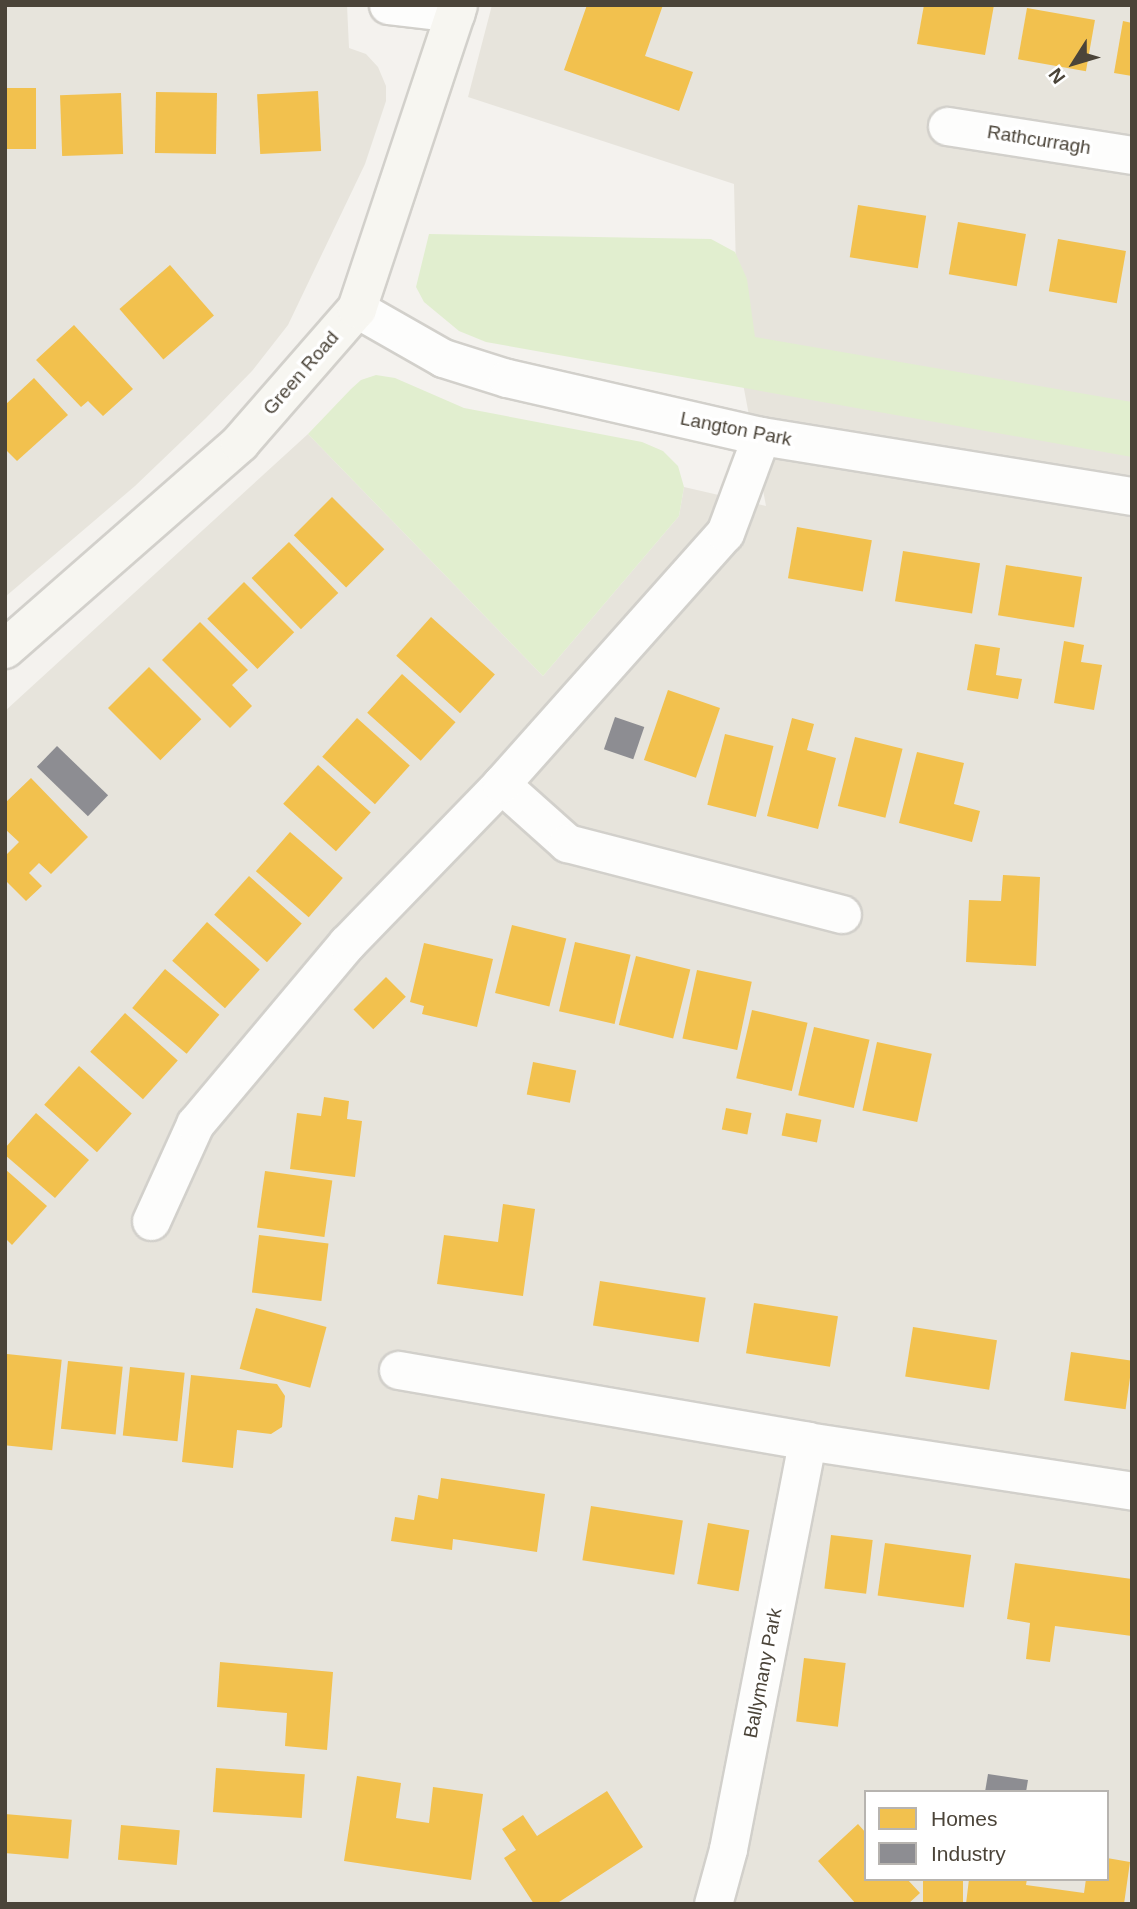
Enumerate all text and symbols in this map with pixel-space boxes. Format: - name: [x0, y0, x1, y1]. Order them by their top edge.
- north arrow: [1039, 28, 1109, 98]
- text: N: [1044, 64, 1069, 88]
- street label: Rathcurragh: [986, 121, 1092, 159]
- street label: Green Road: [258, 326, 344, 420]
- street label: Langton Park: [678, 407, 794, 451]
- street label: Ballymany Park: [739, 1606, 787, 1740]
- legend: [864, 1790, 1109, 1881]
- text: Homes: [931, 1807, 998, 1830]
- text: Industry: [931, 1842, 1006, 1865]

